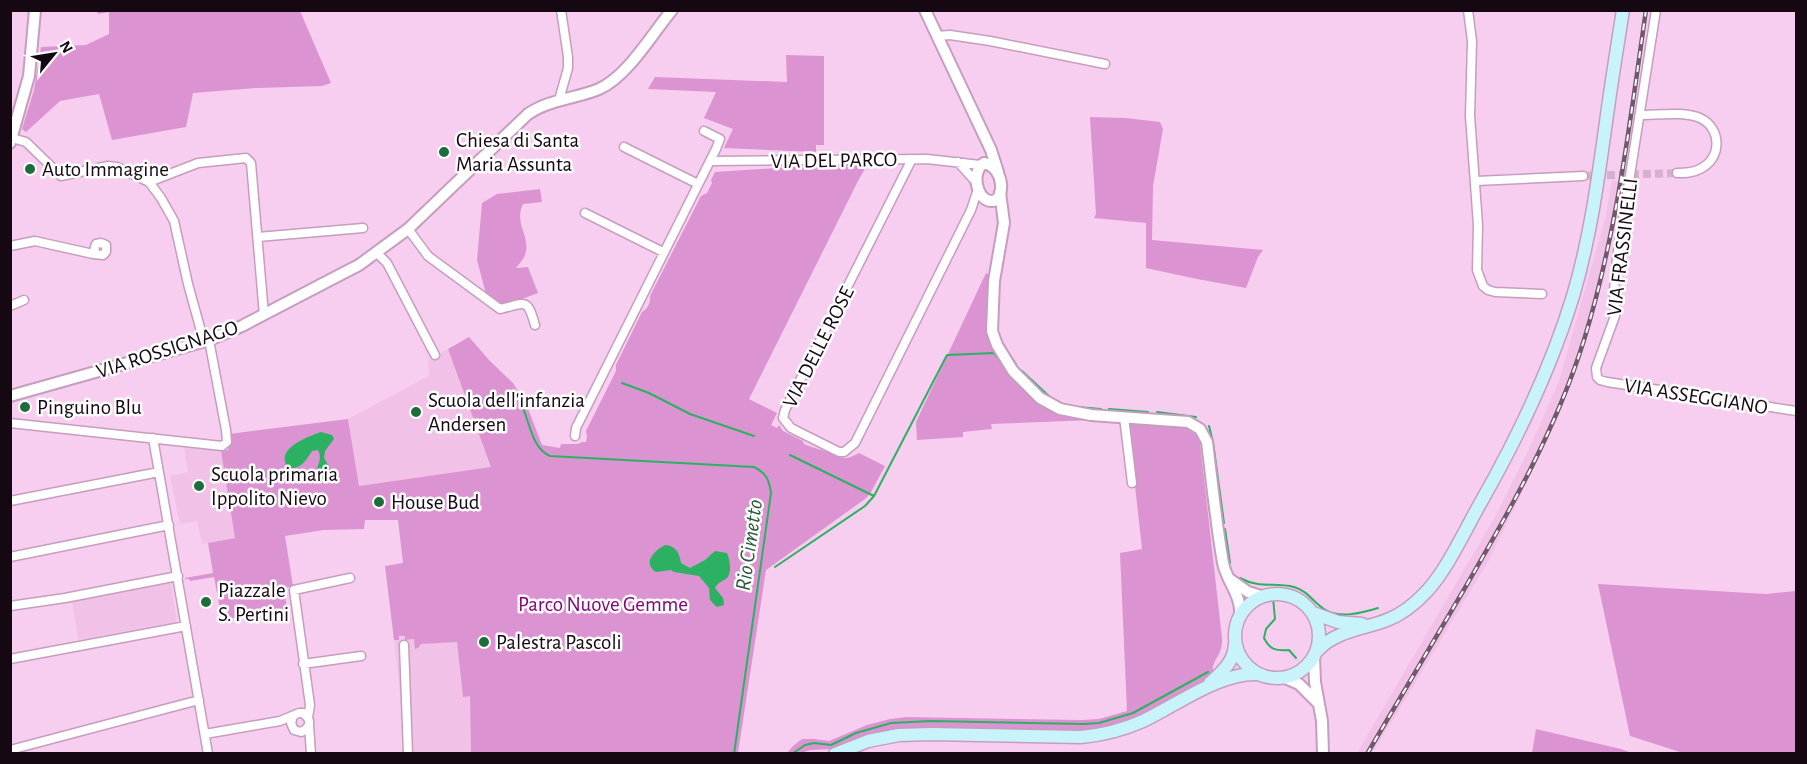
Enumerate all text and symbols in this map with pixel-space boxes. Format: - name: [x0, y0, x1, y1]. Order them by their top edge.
- north arrow: [24, 24, 84, 84]
- text: N: [56, 38, 76, 56]
- place label: Chiesa di Santa Maria Assunta: [456, 130, 579, 175]
- marker: Chiesa di Santa Maria Assunta: [437, 145, 451, 159]
- street label: VIA DEL PARCO: [771, 149, 898, 172]
- place label: Auto Immagine: [42, 159, 169, 180]
- marker: Auto Immagine: [23, 162, 37, 176]
- street label: VIA FRASSINELLI: [1604, 177, 1641, 317]
- street label: VIA DELLE ROSE: [779, 283, 858, 411]
- street label: VIA ROSSIGNAGO: [94, 317, 241, 382]
- street label: VIA ASSEGGIANO: [1623, 375, 1769, 418]
- place label: Scuola dell'infanzia Andersen: [428, 390, 585, 435]
- place label: Pinguino Blu: [37, 397, 142, 418]
- marker: Pinguino Blu: [18, 400, 32, 414]
- marker: Scuola dell'infanzia Andersen: [409, 405, 423, 419]
- place label: Scuola primaria Ippolito Nievo: [211, 464, 338, 509]
- marker: Scuola primaria Ippolito Nievo: [192, 479, 206, 493]
- place label: House Bud: [391, 492, 480, 513]
- marker: House Bud: [372, 495, 386, 509]
- water label: Rio Cimetto: [732, 498, 766, 592]
- place label: Piazzale S. Pertini: [218, 580, 289, 625]
- park label: Parco Nuove Gemme: [518, 594, 688, 615]
- marker: Piazzale S. Pertini: [199, 595, 213, 609]
- place label: Palestra Pascoli: [496, 632, 622, 653]
- marker: Palestra Pascoli: [477, 635, 491, 649]

